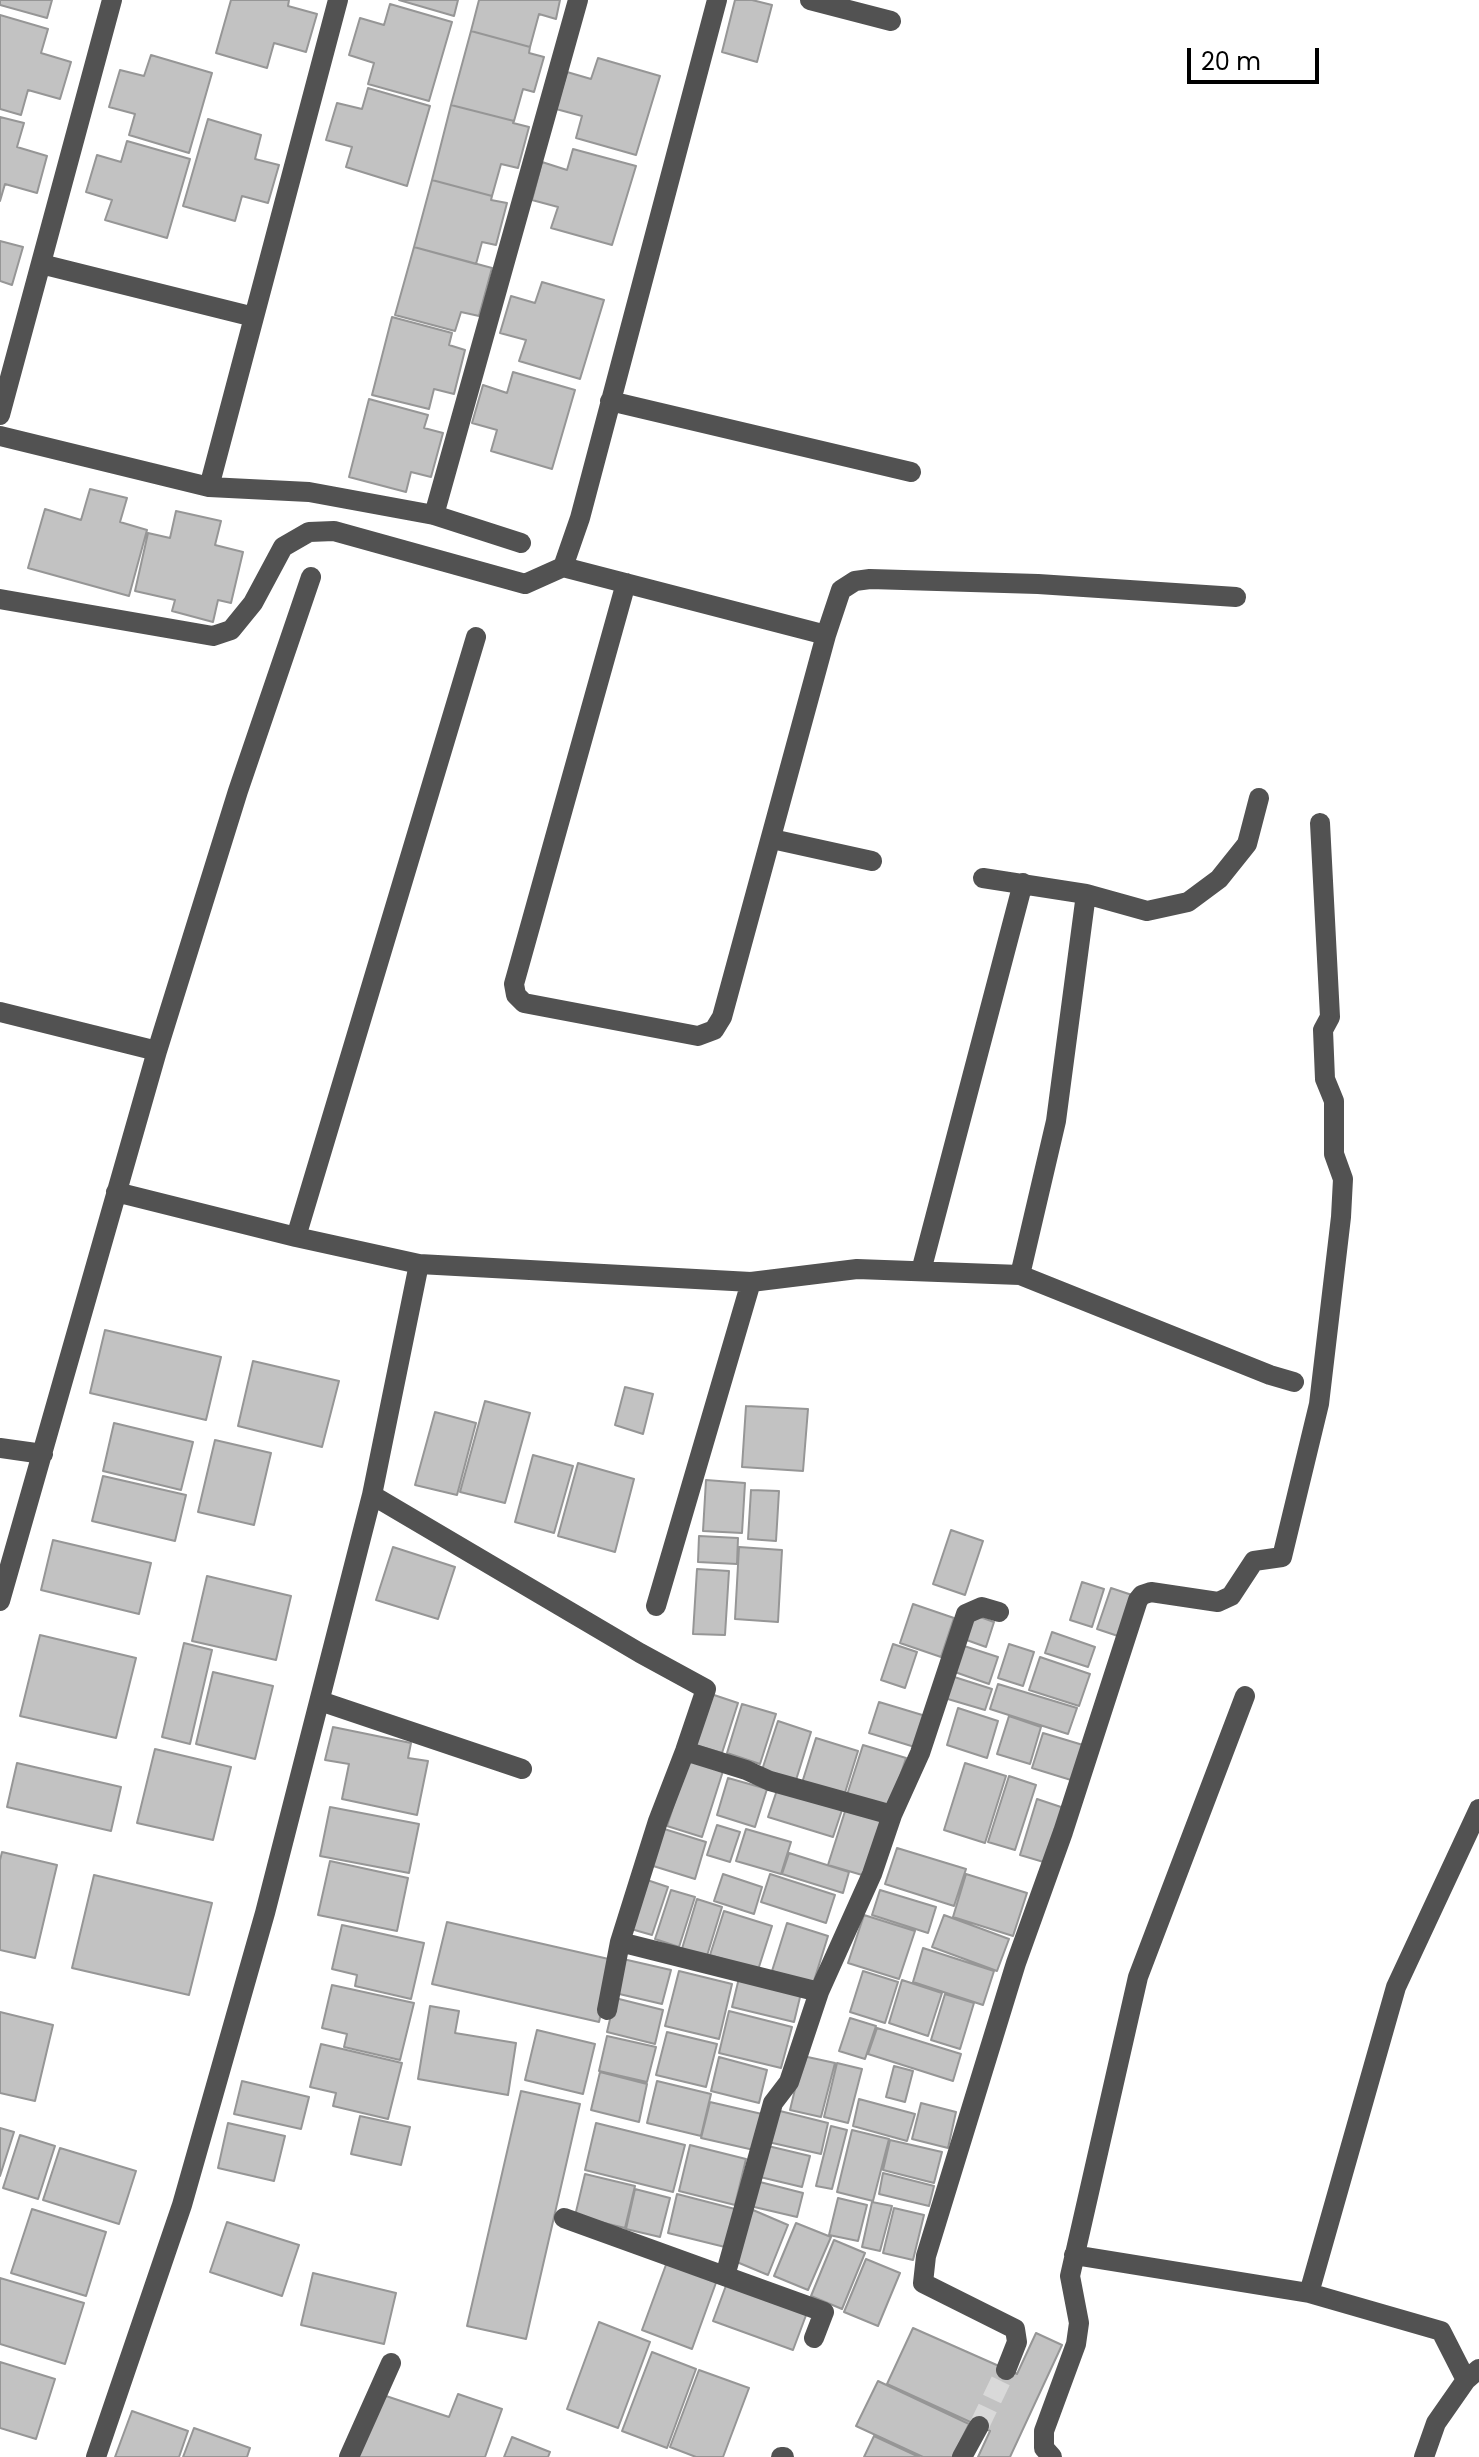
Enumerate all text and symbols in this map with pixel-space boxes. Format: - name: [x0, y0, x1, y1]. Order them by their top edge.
- scale bar: [1191, 32, 1323, 82]
- text: 20 m: [1201, 45, 1261, 78]

